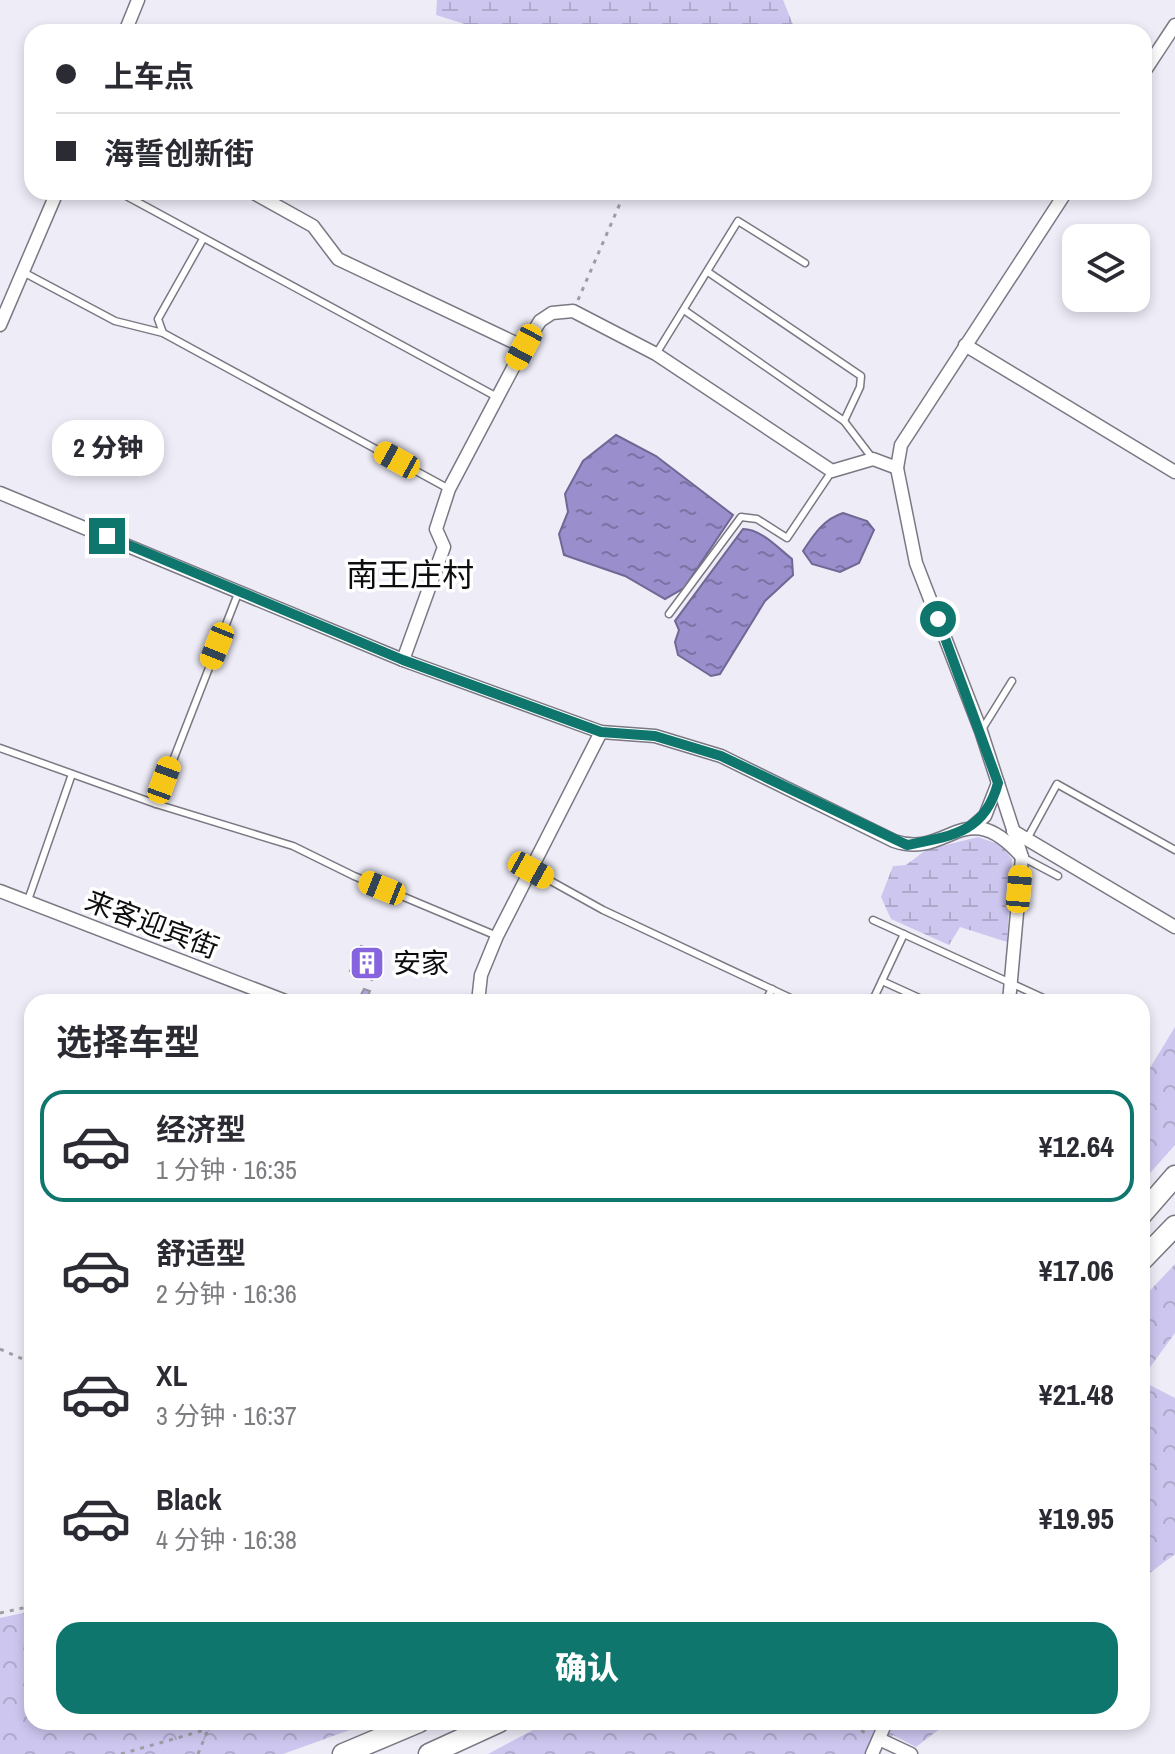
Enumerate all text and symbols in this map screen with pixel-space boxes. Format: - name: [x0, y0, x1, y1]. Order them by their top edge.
- text: 上车点: [104, 56, 194, 96]
- text: 海誓创新街: [104, 133, 254, 173]
- map controls: [1062, 224, 1150, 312]
- button: layers: [1062, 224, 1150, 312]
- car: [502, 320, 546, 374]
- callout: 2 分钟: [51, 420, 163, 476]
- text: 2 分钟: [73, 430, 143, 465]
- car: [370, 438, 424, 482]
- route end: [89, 518, 125, 554]
- district label: 南王庄村: [346, 553, 474, 596]
- route start: [920, 601, 956, 637]
- car: [197, 619, 237, 673]
- car: [145, 753, 183, 807]
- car: [504, 848, 558, 892]
- car: [1005, 864, 1033, 914]
- car: [355, 868, 409, 908]
- street label: 来客迎宾街: [80, 881, 224, 967]
- building icon: 安家: [348, 944, 386, 982]
- place label: 安家: [393, 944, 449, 982]
- text: 选择车型: [56, 1018, 200, 1066]
- text: 经济型: [156, 1109, 246, 1149]
- icon: car: [60, 1110, 132, 1182]
- text: ¥12.64: [1039, 1126, 1114, 1166]
- text: 1 分钟 · 16:35: [156, 1152, 297, 1187]
- text: 舒适型: [156, 1233, 246, 1273]
- icon: car: [60, 1234, 132, 1306]
- text: ¥17.06: [1039, 1250, 1114, 1290]
- text: 2 分钟 · 16:36: [156, 1276, 297, 1311]
- text: XL: [156, 1355, 187, 1395]
- icon: car: [60, 1358, 132, 1430]
- text: ¥21.48: [1039, 1374, 1114, 1414]
- text: 3 分钟 · 16:37: [156, 1398, 297, 1433]
- text: Black: [156, 1479, 222, 1519]
- icon: car: [60, 1482, 132, 1554]
- text: ¥19.95: [1039, 1498, 1114, 1538]
- text: 4 分钟 · 16:38: [156, 1522, 297, 1557]
- button: 确认: [56, 1622, 1118, 1714]

